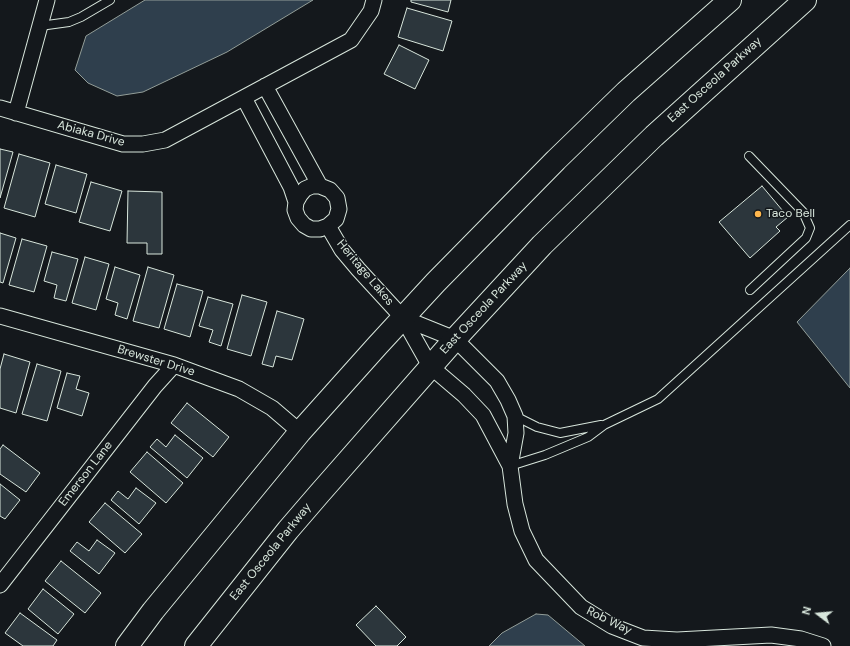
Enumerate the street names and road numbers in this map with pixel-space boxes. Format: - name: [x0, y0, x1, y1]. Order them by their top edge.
- street label: East Osceola Parkway: [665, 34, 765, 126]
- street label: Abiaka Drive: [56, 118, 126, 150]
- street label: Heritage Lakes: [333, 237, 397, 309]
- street label: East Osceola Parkway: [437, 259, 531, 357]
- street label: Brewster Drive: [115, 342, 197, 380]
- street label: Emerson Lane: [56, 439, 116, 509]
- street label: East Osceola Parkway: [227, 500, 315, 604]
- street label: Rob Way: [584, 604, 634, 638]

